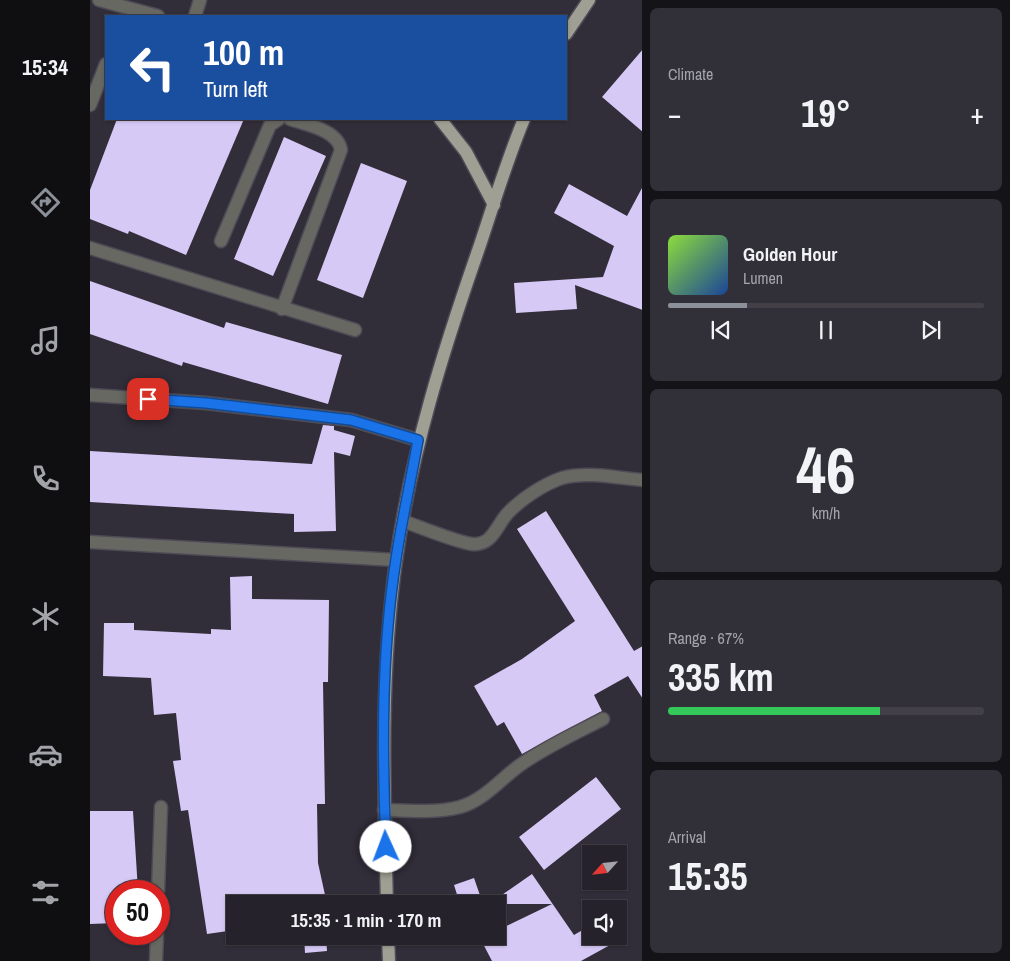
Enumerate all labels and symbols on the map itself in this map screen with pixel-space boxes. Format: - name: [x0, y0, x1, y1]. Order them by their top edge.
- pin: [127, 378, 169, 420]
- position arrow: [359, 820, 411, 872]
- north arrow: [582, 845, 628, 890]
- speed limit sign: 50: [105, 880, 170, 945]

